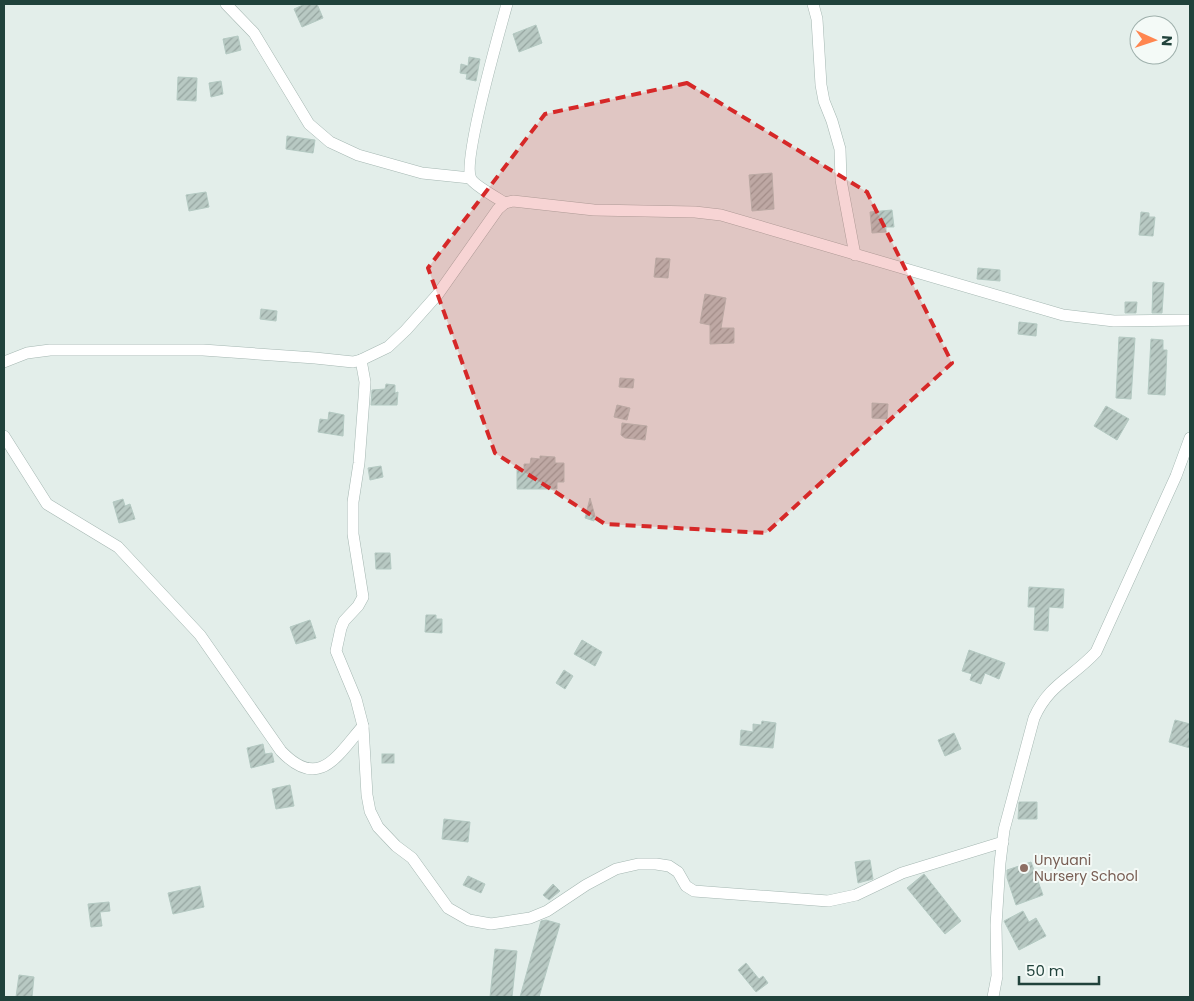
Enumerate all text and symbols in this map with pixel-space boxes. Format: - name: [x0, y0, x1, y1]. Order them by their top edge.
- north arrow: [1129, 15, 1179, 65]
- text: N: [1157, 35, 1177, 46]
- place label: Unyuani Nursery School: [1034, 850, 1138, 886]
- marker: Unyuani Nursery School: [1018, 862, 1030, 874]
- scale bar: [1019, 954, 1099, 986]
- text: 50 m: [1026, 960, 1064, 981]

